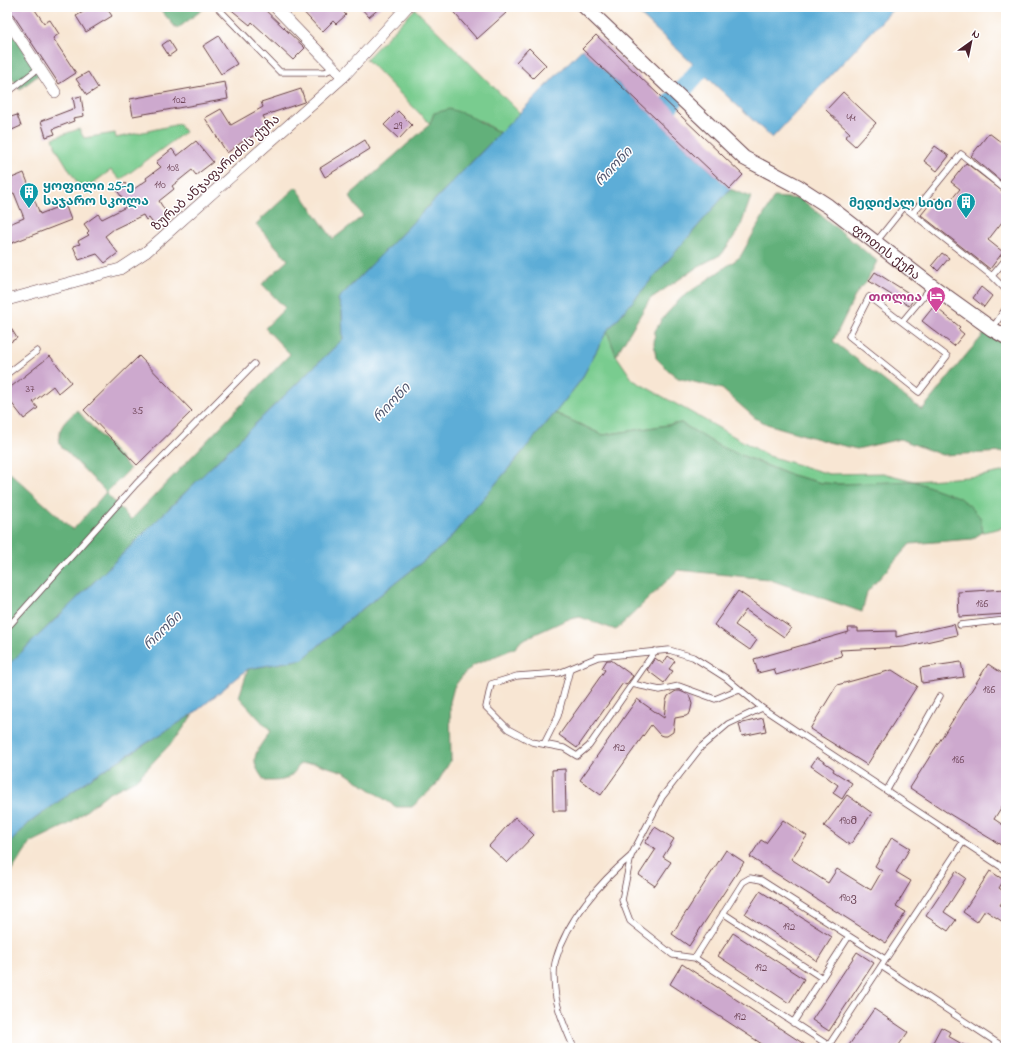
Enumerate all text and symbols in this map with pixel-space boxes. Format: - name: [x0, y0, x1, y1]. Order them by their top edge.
- north arrow: [951, 22, 991, 62]
- text: N: [968, 26, 983, 43]
- house number: 102: [172, 92, 186, 108]
- street label: ზურაბ ანჯაფარიძის ქუჩა: [148, 110, 284, 236]
- house number: 44: [846, 110, 856, 126]
- house number: 29: [394, 118, 403, 134]
- water label: რიონი: [590, 142, 638, 191]
- house number: 108: [167, 160, 179, 176]
- place label: ყოფილი 25-ე საჯარო სკოლა: [43, 177, 149, 211]
- house number: 110: [154, 177, 166, 193]
- building icon: ყოფილი 25-ე საჯარო სკოლა: [18, 181, 40, 209]
- building icon: მედიქალ სიტი: [955, 191, 977, 219]
- place label: მედიქალ სიტი: [849, 194, 952, 213]
- street label: ფოთის ქუჩა: [847, 220, 924, 285]
- hotel icon: თოლია: [925, 285, 947, 313]
- place label: თოლია: [869, 288, 922, 307]
- water label: რიონი: [368, 378, 416, 427]
- house number: 37: [25, 381, 35, 397]
- house number: 35: [133, 403, 143, 419]
- house number: 186: [976, 596, 988, 612]
- water label: რიონი: [139, 607, 188, 655]
- house number: 186: [983, 682, 995, 698]
- house number: 192: [613, 740, 626, 756]
- house number: 186: [952, 752, 964, 768]
- house number: 190მ: [839, 813, 857, 829]
- house number: 190ვ: [839, 890, 857, 906]
- house number: 192: [783, 919, 796, 935]
- house number: 192: [755, 960, 768, 976]
- house number: 192: [734, 1009, 747, 1025]

